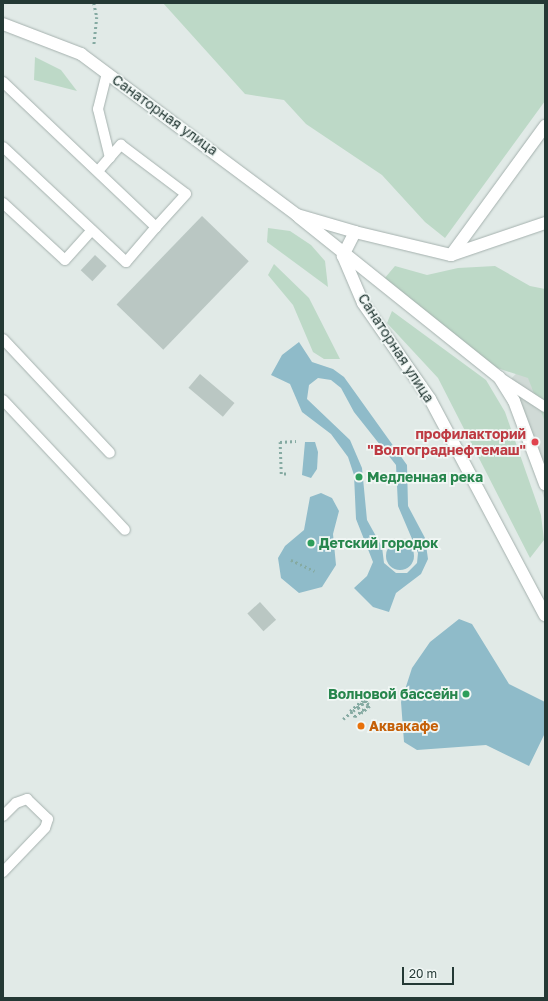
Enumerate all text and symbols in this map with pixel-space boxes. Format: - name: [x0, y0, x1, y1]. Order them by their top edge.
- street label: Санаторная улица: [109, 71, 221, 159]
- street label: Санаторная улица: [355, 290, 437, 406]
- place label: профилакторий "Волгограднефтемаш": [367, 426, 526, 458]
- marker: профилакторий "Волгограднефтемаш": [529, 436, 541, 448]
- place label: Медленная река: [367, 469, 483, 485]
- marker: Медленная река: [354, 472, 364, 482]
- place label: Детский городок: [319, 535, 438, 551]
- marker: Детский городок: [306, 538, 316, 548]
- place label: Волновой бассейн: [328, 686, 458, 702]
- marker: Волновой бассейн: [461, 689, 471, 699]
- place label: Аквакафе: [369, 718, 438, 734]
- marker: Аквакафе: [356, 721, 366, 731]
- scale bar: [404, 959, 456, 985]
- text: 20 m: [409, 966, 437, 981]

